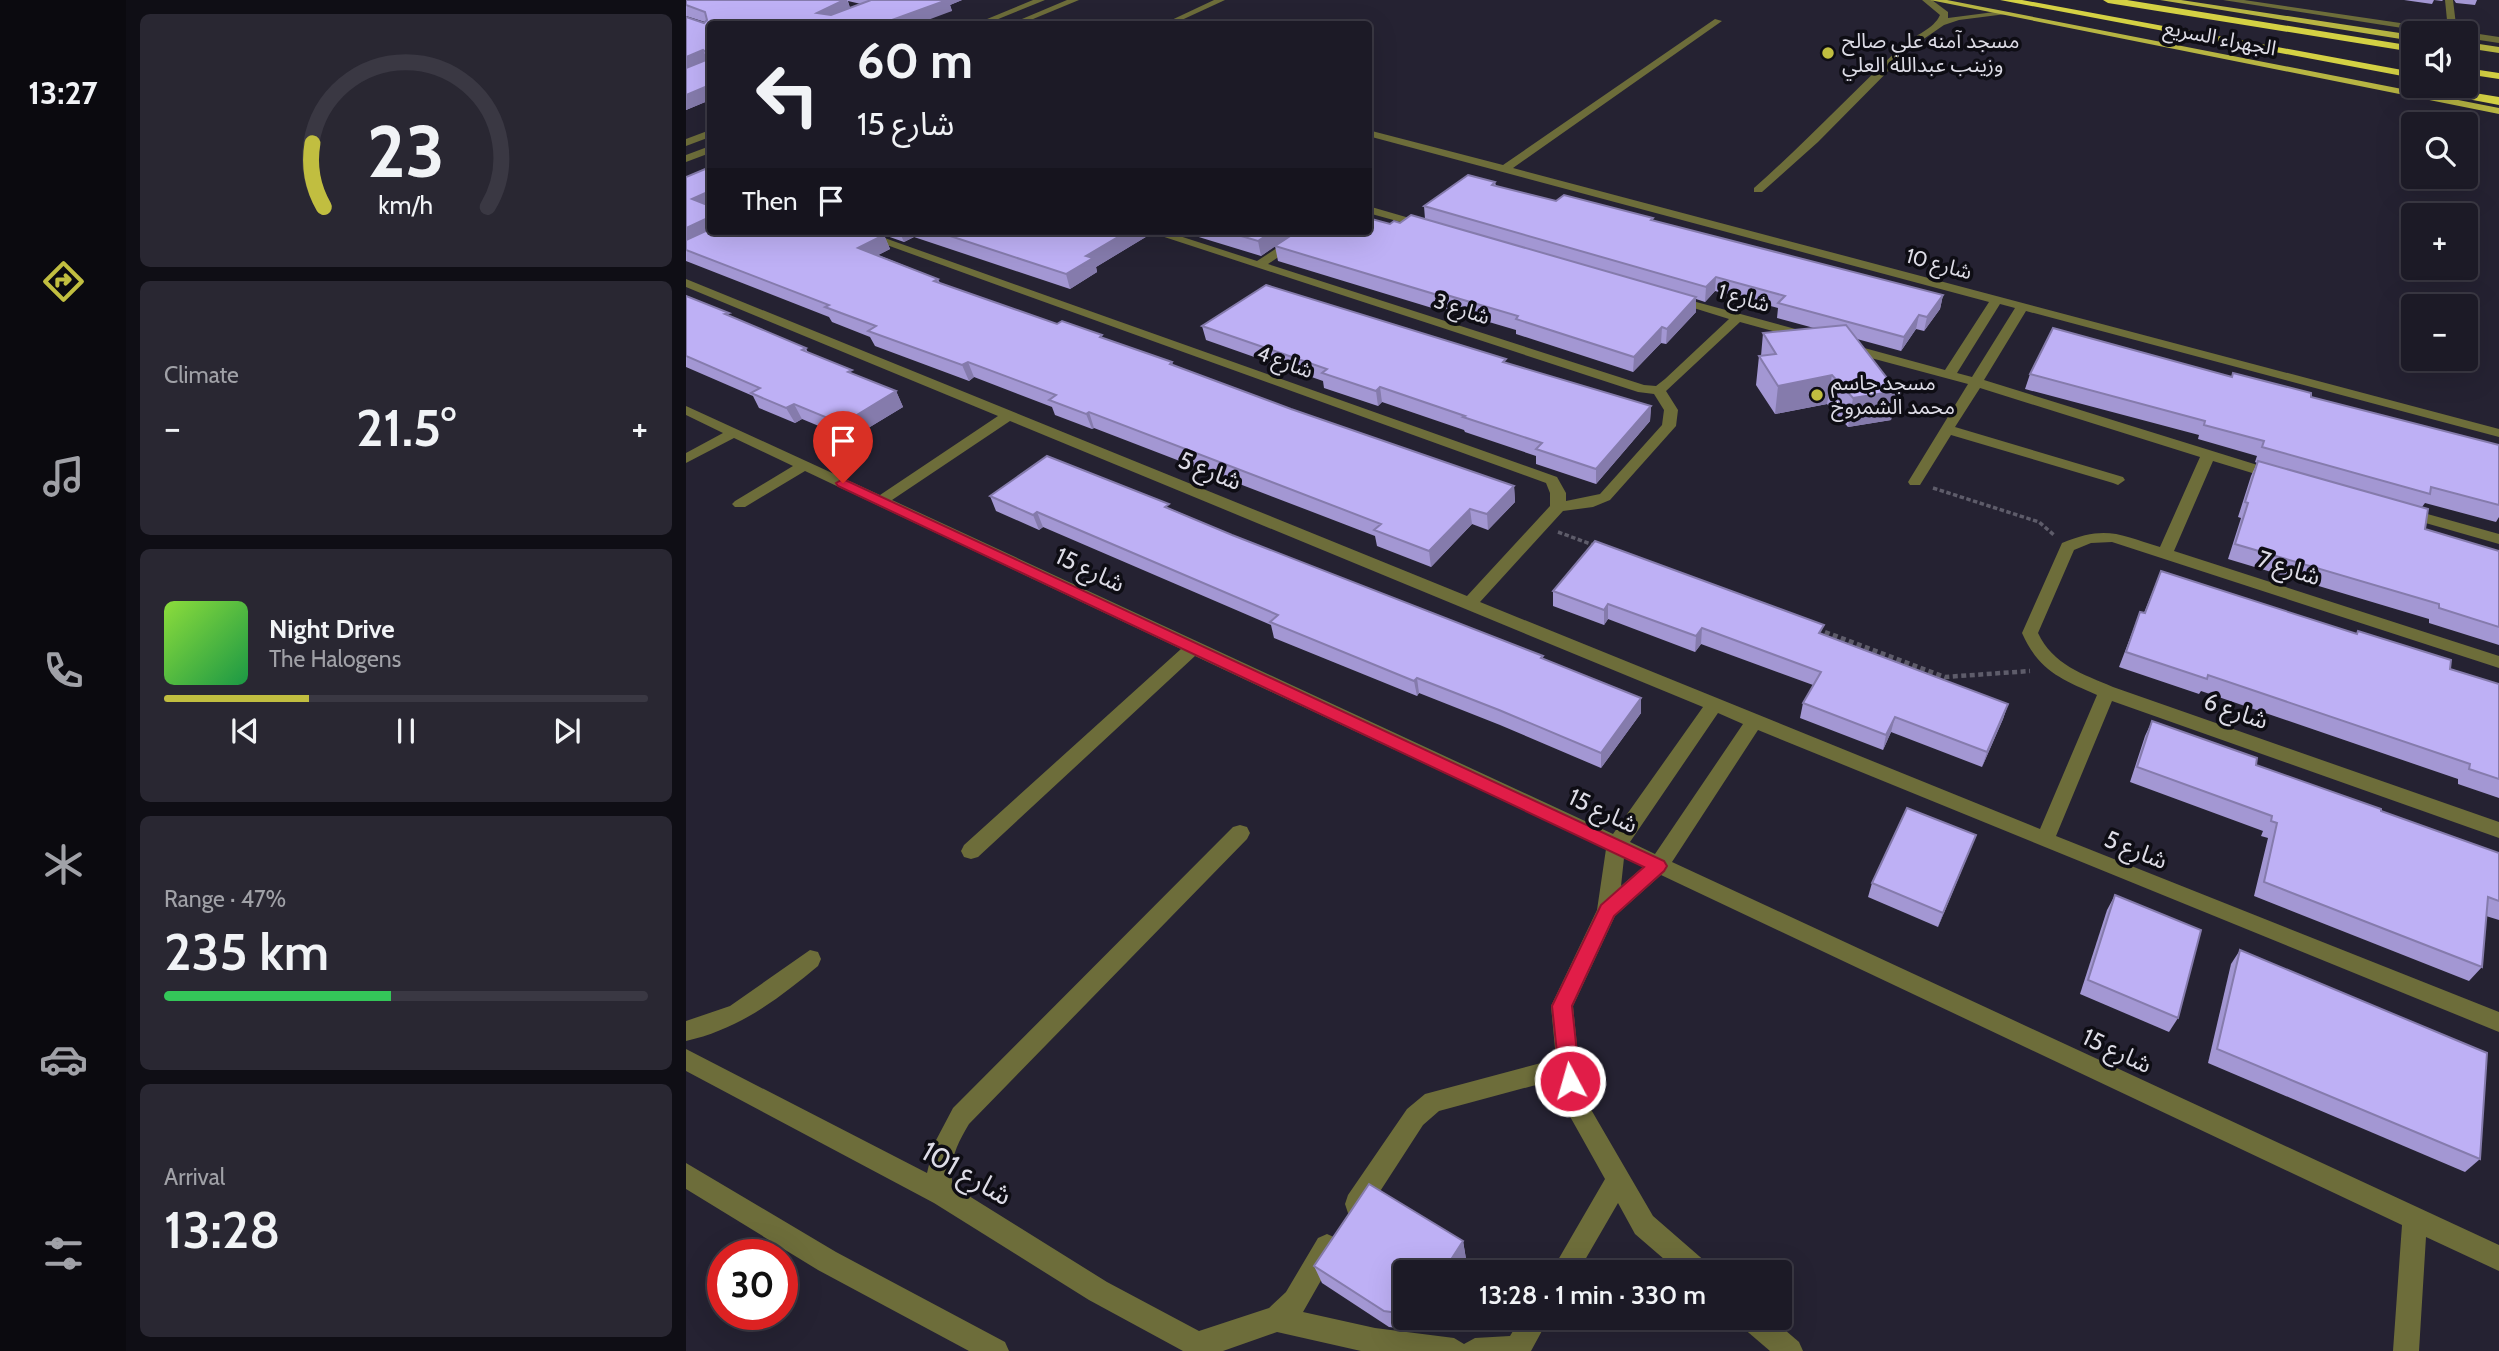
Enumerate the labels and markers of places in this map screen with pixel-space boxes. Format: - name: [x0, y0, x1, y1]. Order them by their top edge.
- place label: مسجد آمنه علي صالح وزينب عبدالله العلي: [1842, 28, 2019, 81]
- marker: مسجد آمنه علي صالح وزينب عبدالله العلي: [1820, 45, 1836, 61]
- place label: مسجد جاسم محمد الشمروخ: [1831, 370, 1955, 422]
- marker: مسجد جاسم محمد الشمروخ: [1809, 387, 1825, 403]
- pin: [813, 411, 873, 483]

